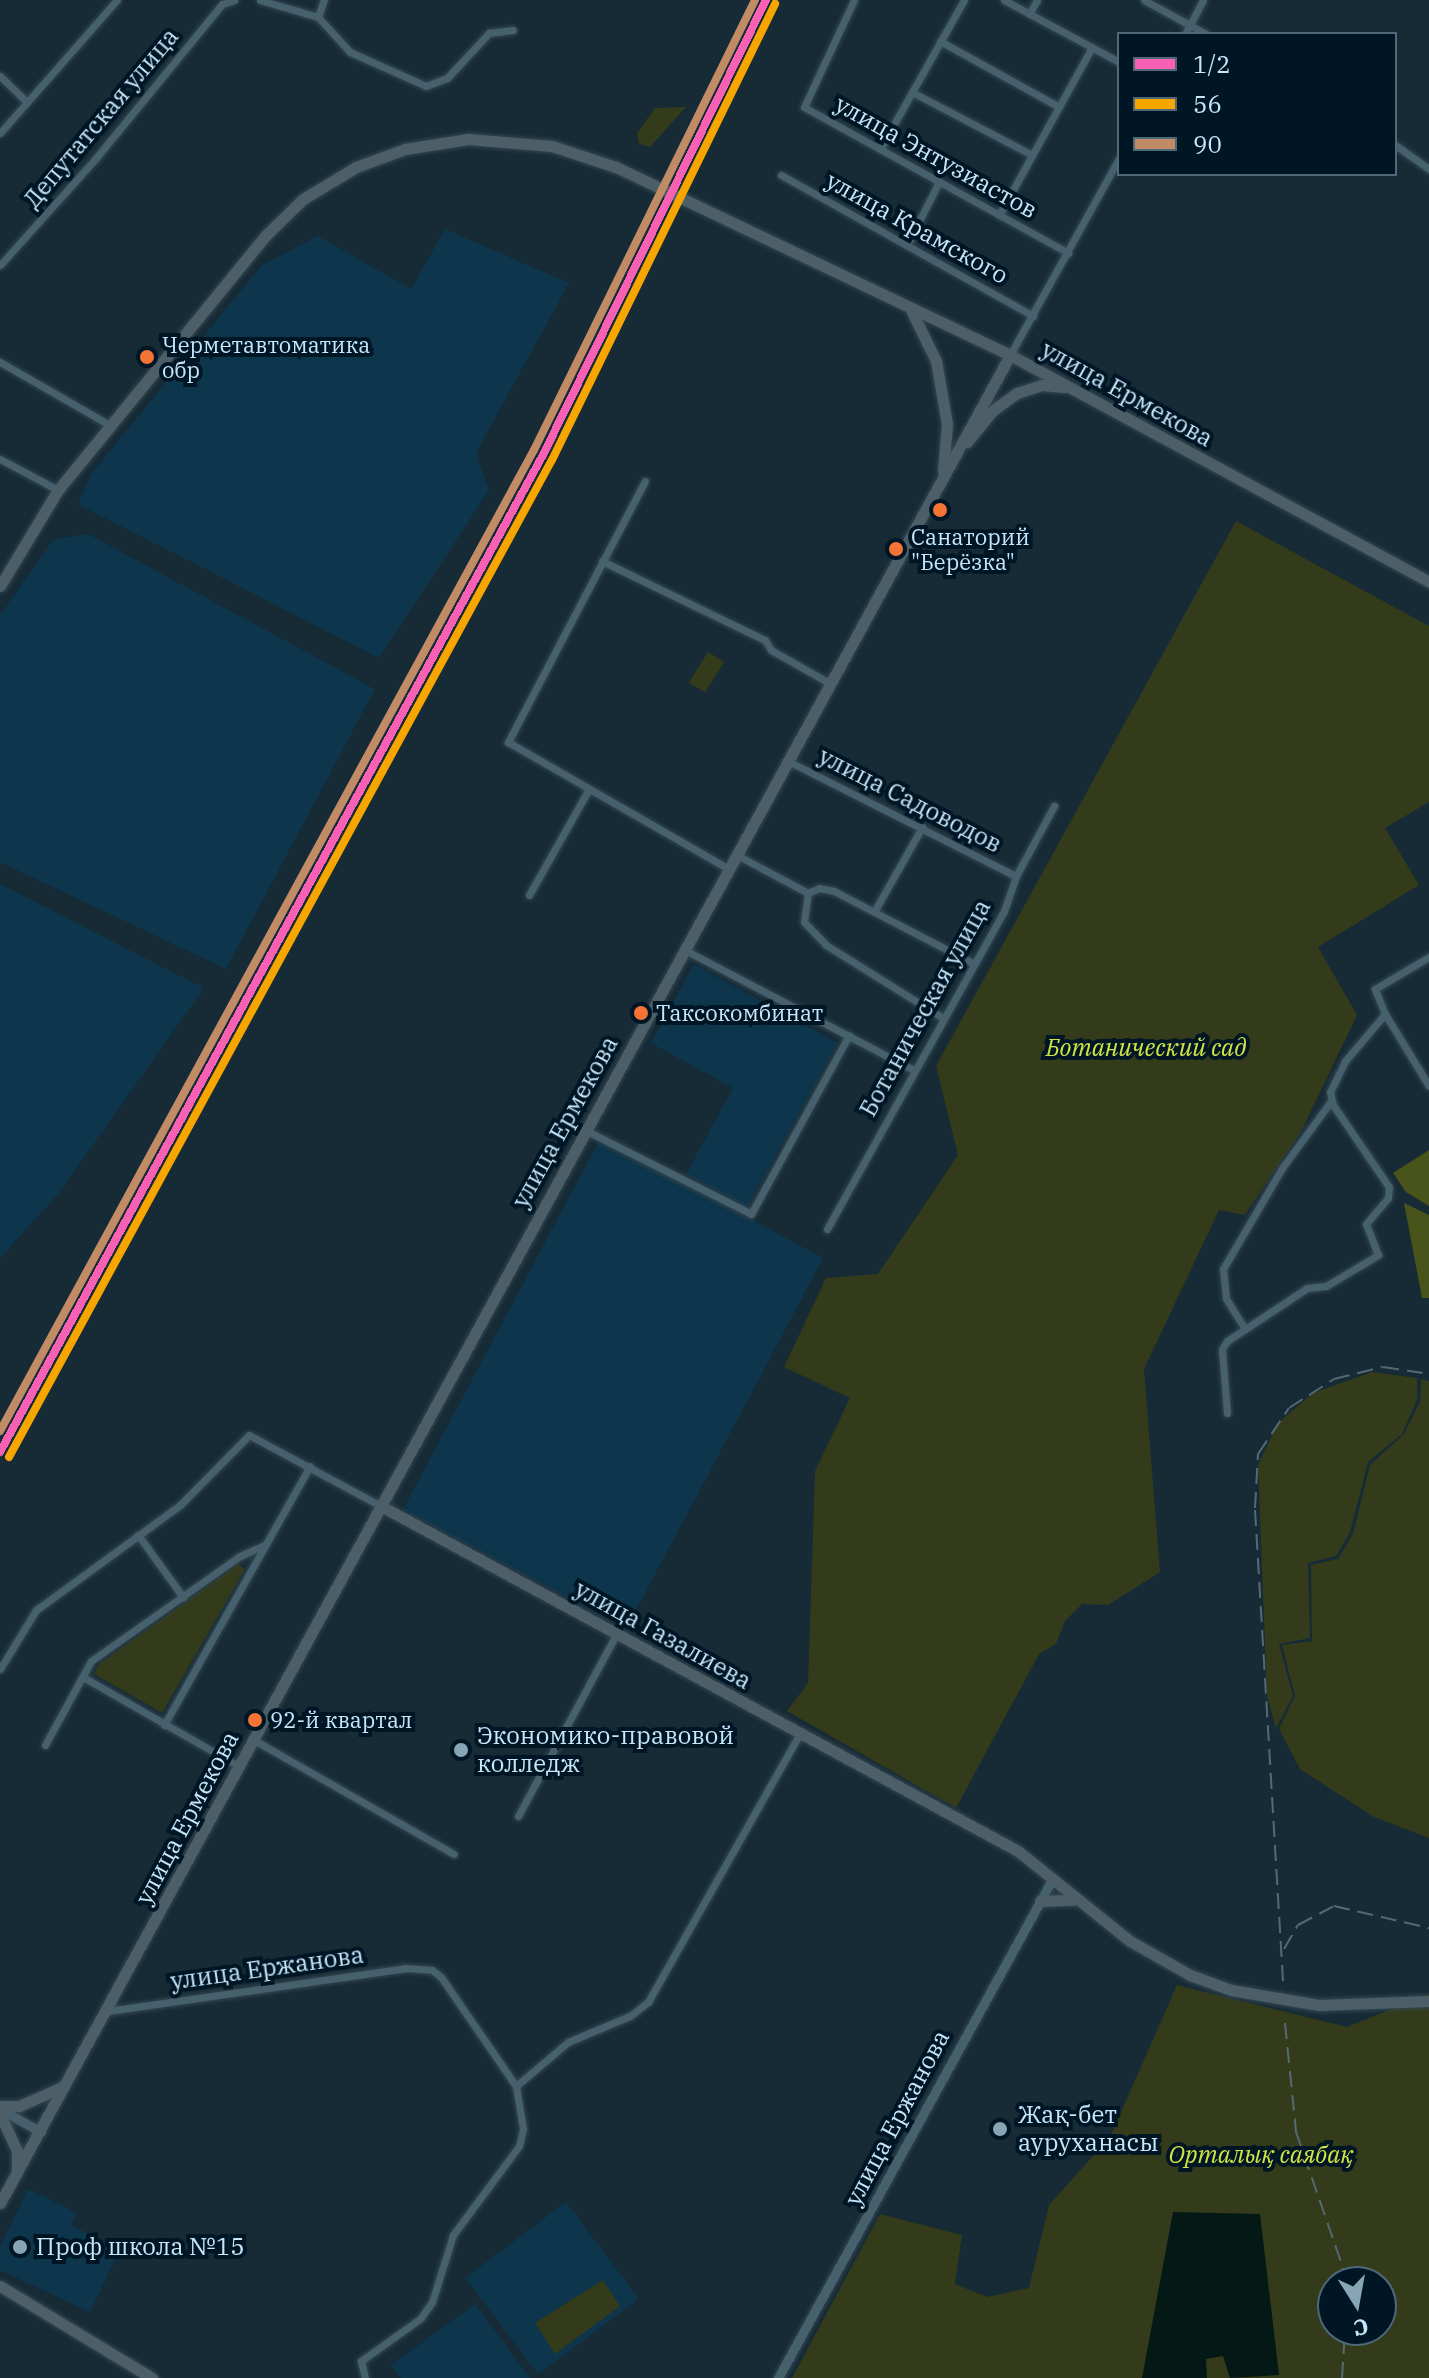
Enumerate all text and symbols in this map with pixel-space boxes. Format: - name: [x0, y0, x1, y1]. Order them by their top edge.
- street label: Депутатская улица: [17, 22, 185, 214]
- legend: [1117, 32, 1397, 176]
- text: 1/2: [1193, 48, 1231, 80]
- text: 56: [1193, 88, 1222, 120]
- street label: улица Энтузиастов: [830, 90, 1042, 224]
- text: 90: [1193, 128, 1222, 160]
- street label: улица Крамского: [821, 166, 1013, 290]
- place label: Черметавтоматика обр: [162, 331, 370, 382]
- street label: улица Ермекова: [1036, 335, 1218, 453]
- marker: Черметавтоматика обр: [139, 349, 155, 365]
- unlabelled marker: [932, 502, 948, 518]
- place label: Санаторий "Берёзка": [911, 523, 1030, 574]
- marker: Санаторий "Берёзка": [888, 541, 904, 557]
- street label: улица Садоводов: [814, 741, 1006, 859]
- street label: Ботаническая улица: [853, 894, 997, 1122]
- place label: Таксокомбинат: [656, 1000, 823, 1026]
- marker: Таксокомбинат: [633, 1005, 649, 1021]
- street label: улица Ермекова: [506, 1031, 624, 1213]
- park label: Ботанический сад: [1046, 1034, 1246, 1062]
- street label: улица Газалиева: [570, 1575, 756, 1695]
- place label: 92-й квартал: [270, 1707, 412, 1733]
- marker: 92-й квартал: [247, 1712, 263, 1728]
- place label: Экономико-правовой колледж: [477, 1722, 734, 1778]
- street label: улица Ермекова: [129, 1727, 245, 1909]
- marker: Экономико-правовой колледж: [452, 1741, 470, 1759]
- street label: улица Ержанова: [169, 1940, 365, 1996]
- street label: улица Ержанова: [839, 2025, 955, 2211]
- place label: Жақ-бет ауруханасы: [1018, 2101, 1159, 2157]
- marker: Жақ-бет ауруханасы: [989, 2118, 1011, 2140]
- park label: Орталық саябақ: [1169, 2141, 1353, 2169]
- place label: Проф школа №15: [36, 2233, 245, 2261]
- marker: Проф школа №15: [11, 2238, 29, 2256]
- north arrow: [1317, 2266, 1397, 2346]
- text: С: [1351, 2312, 1371, 2344]

